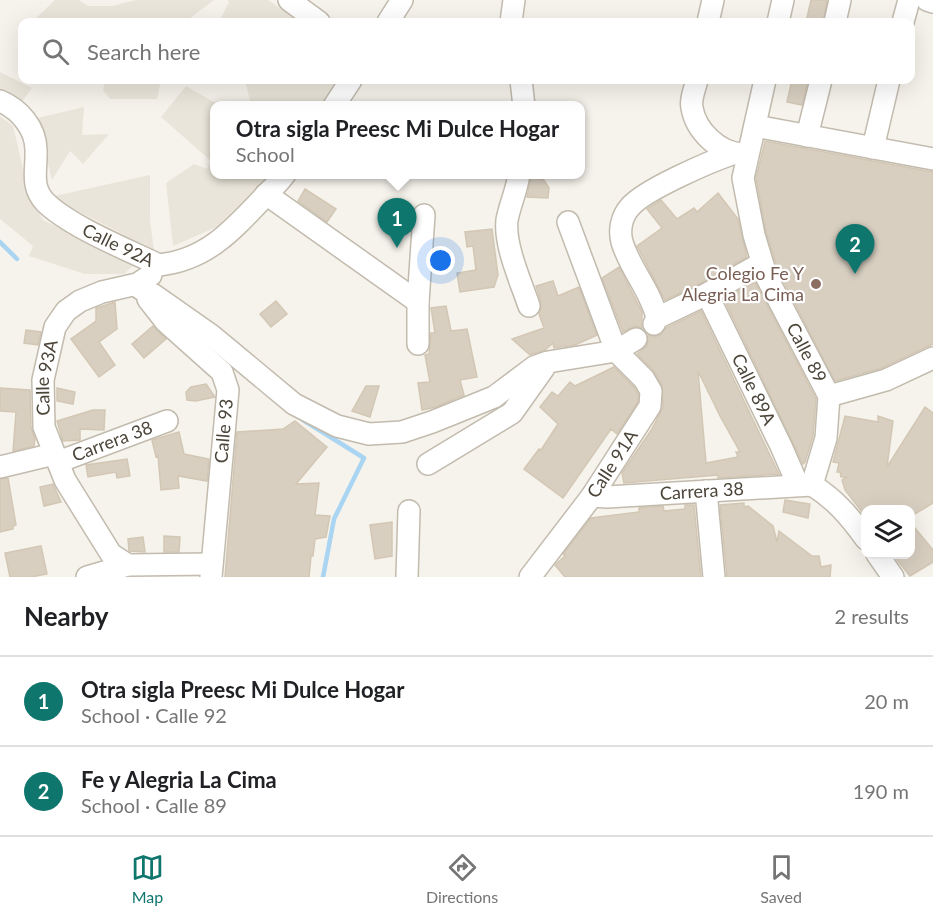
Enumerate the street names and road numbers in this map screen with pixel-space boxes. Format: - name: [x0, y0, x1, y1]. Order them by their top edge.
- street label: Calle 92A: [79, 218, 158, 271]
- street label: Calle 89: [782, 319, 832, 386]
- street label: Calle 93A: [31, 337, 62, 416]
- street label: Calle 89A: [728, 350, 781, 429]
- street label: Calle 93: [209, 398, 237, 464]
- street label: Carrera 38: [69, 416, 155, 466]
- street label: Calle 91A: [582, 425, 642, 502]
- street label: Carrera 38: [659, 477, 744, 504]

